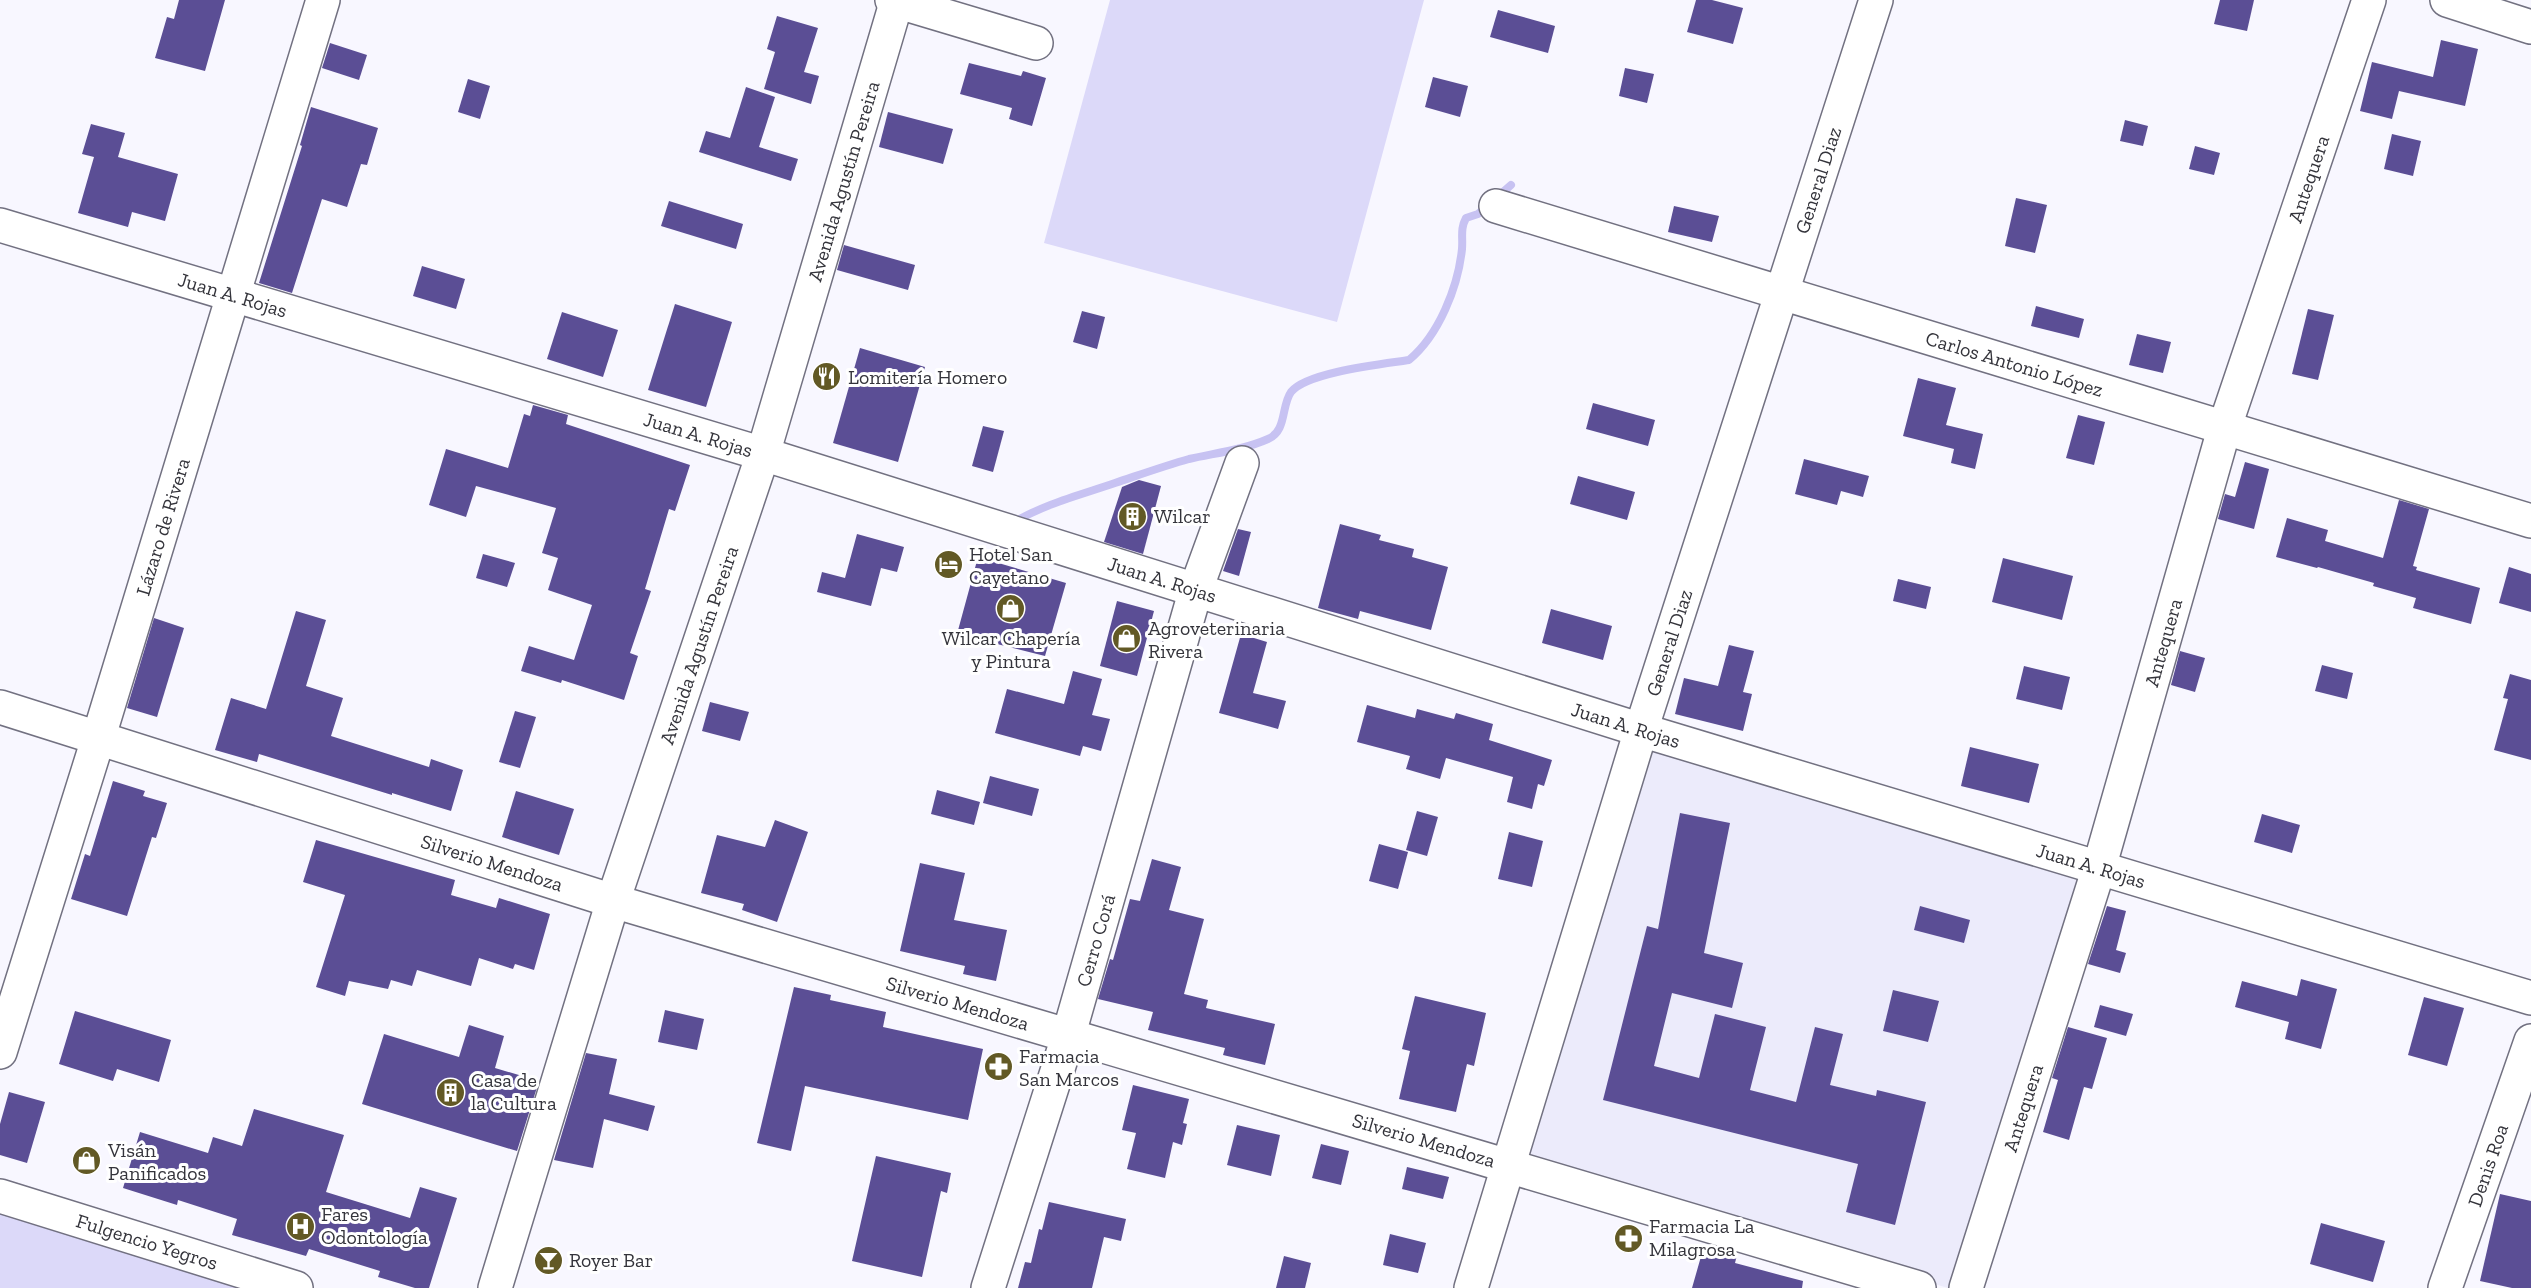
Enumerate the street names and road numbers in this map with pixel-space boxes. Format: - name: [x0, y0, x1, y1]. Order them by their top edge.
- street label: Avenida Agustín Pereira: [803, 78, 885, 284]
- street label: General Diaz: [1790, 124, 1846, 236]
- street label: Antequera: [2283, 132, 2335, 226]
- street label: Juan A. Rojas: [175, 267, 290, 323]
- street label: Carlos Antonio López: [1923, 326, 2106, 402]
- street label: Juan A. Rojas: [641, 407, 756, 462]
- street label: Lázaro de Rivera: [130, 455, 195, 598]
- street label: Avenida Agustín Pereira: [654, 542, 743, 747]
- street label: Juan A. Rojas: [1105, 551, 1219, 608]
- street label: General Diaz: [1641, 586, 1697, 699]
- street label: Antequera: [2139, 595, 2187, 689]
- street label: Juan A. Rojas: [1568, 697, 1683, 753]
- street label: Silverio Mendoza: [418, 829, 566, 897]
- street label: Juan A. Rojas: [2034, 838, 2148, 893]
- street label: Cerro Corá: [1071, 891, 1120, 989]
- street label: Silverio Mendoza: [883, 971, 1032, 1036]
- street label: Antequera: [1998, 1061, 2048, 1155]
- street label: Silverio Mendoza: [1350, 1108, 1498, 1173]
- street label: Denis Roa: [2462, 1120, 2513, 1210]
- street label: Fulgencio Yegros: [73, 1208, 221, 1275]

